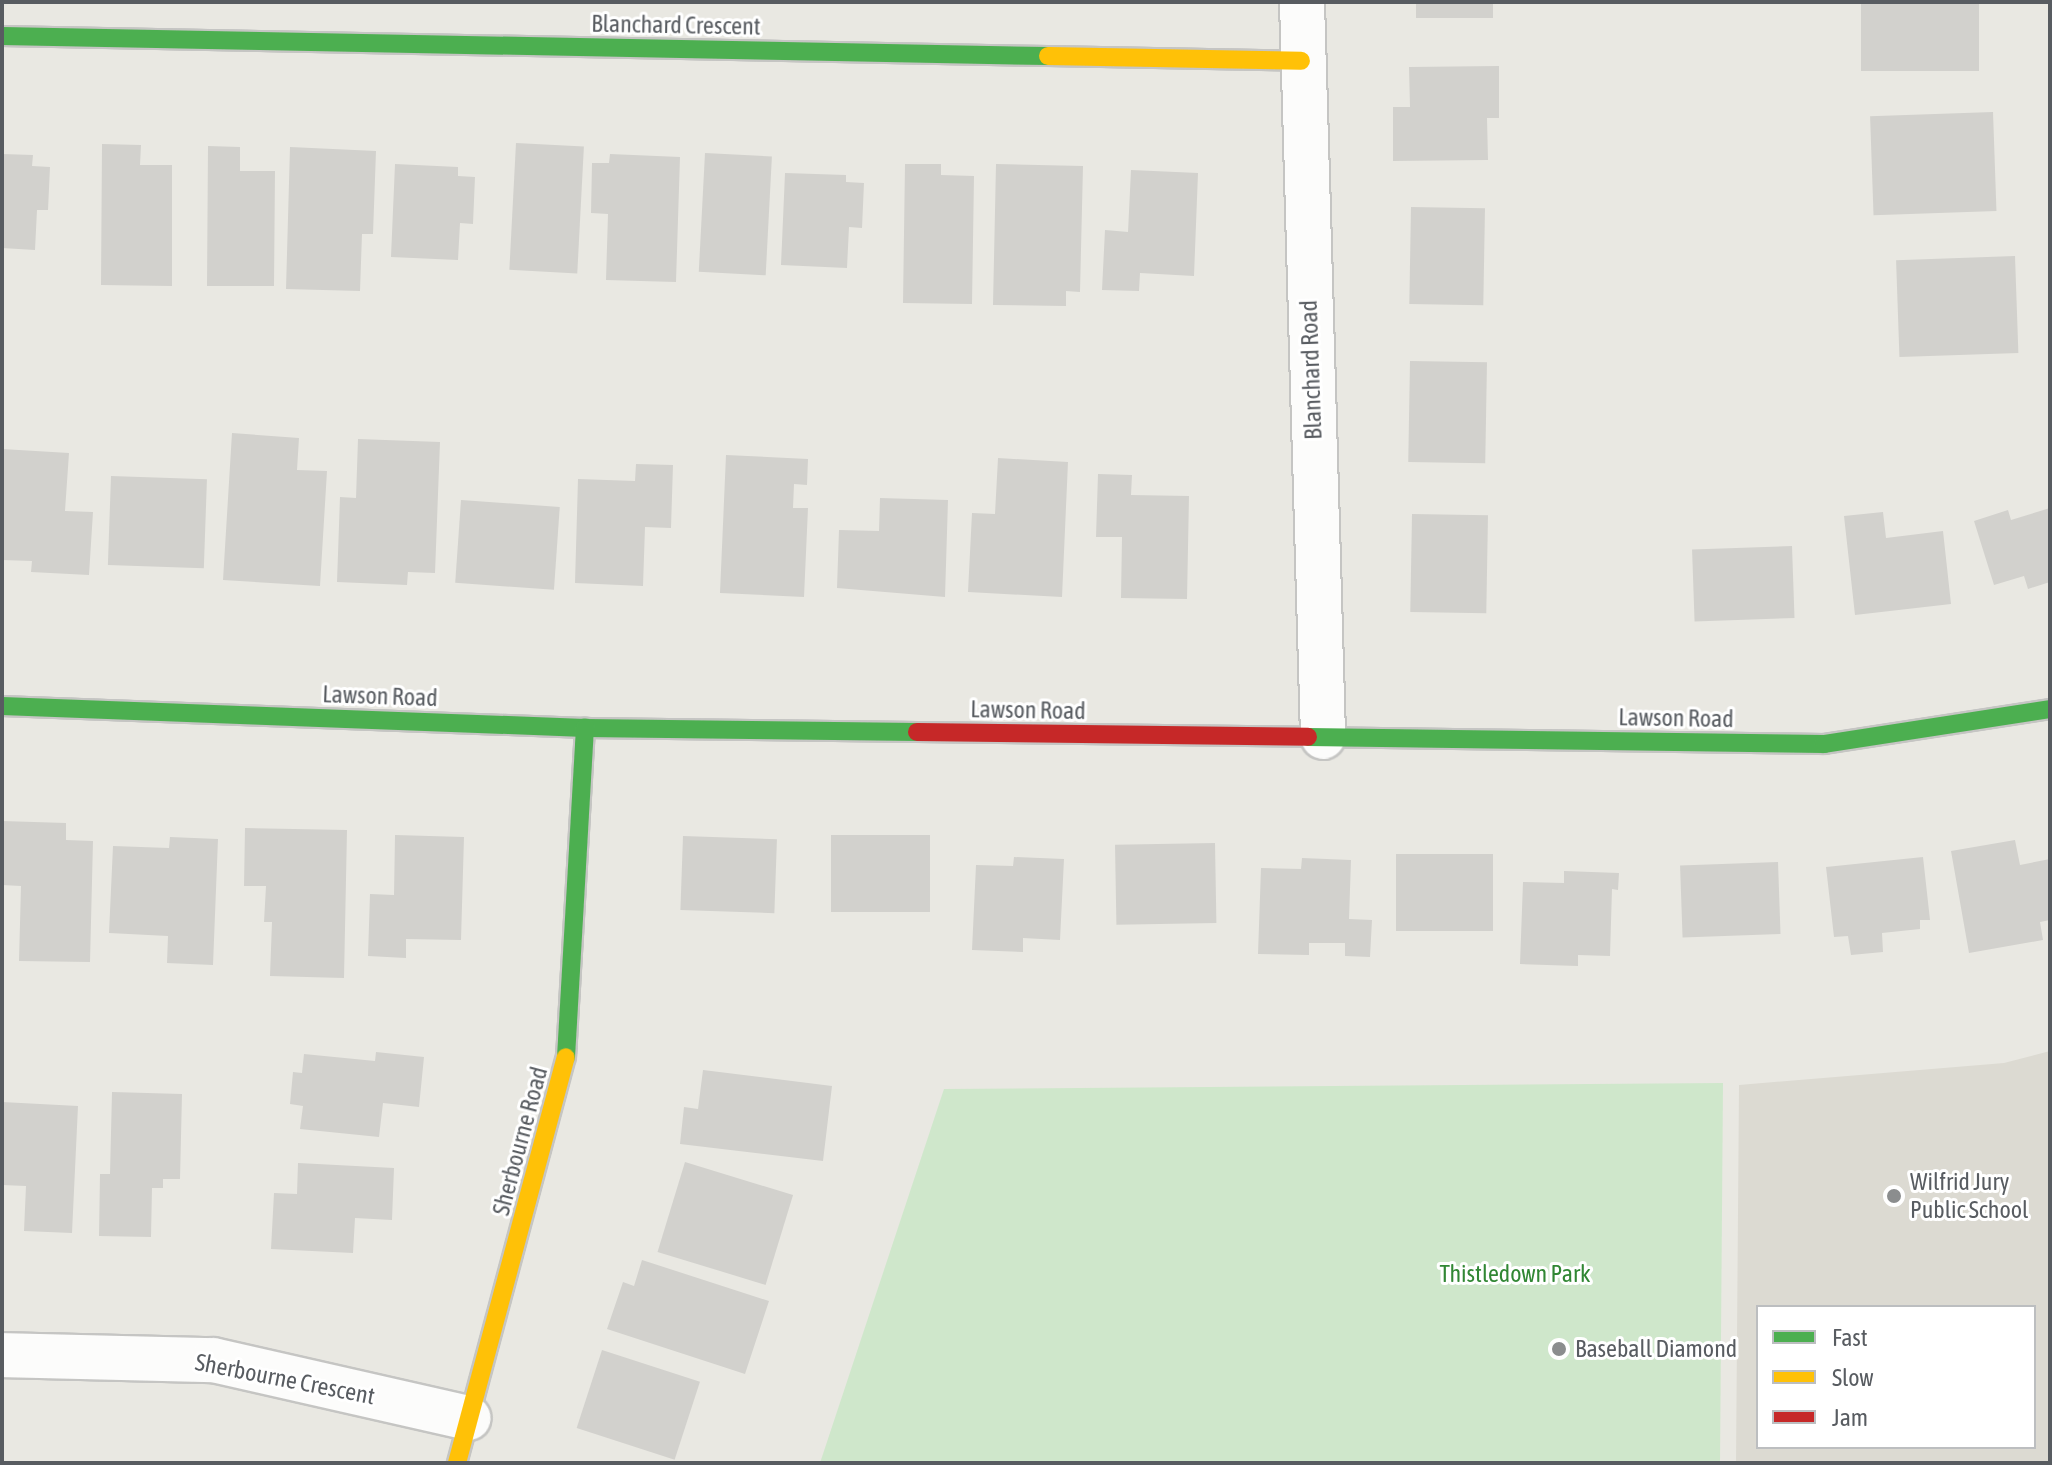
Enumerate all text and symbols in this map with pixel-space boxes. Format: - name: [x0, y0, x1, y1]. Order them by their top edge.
- street label: Blanchard Crescent: [591, 9, 761, 41]
- street label: Blanchard Road: [1294, 300, 1328, 440]
- street label: Lawson Road: [322, 680, 438, 712]
- street label: Lawson Road: [970, 695, 1086, 725]
- street label: Lawson Road: [1618, 703, 1734, 733]
- street label: Sherbourne Road: [486, 1064, 554, 1218]
- place label: Wilfrid Jury Public School: [1910, 1168, 2028, 1224]
- marker: Wilfrid Jury Public School: [1885, 1187, 1903, 1205]
- park label: Thistledown Park: [1439, 1260, 1591, 1288]
- legend: [1756, 1305, 2036, 1449]
- text: Fast: [1832, 1324, 1868, 1351]
- place label: Baseball Diamond: [1575, 1335, 1737, 1363]
- marker: Baseball Diamond: [1550, 1340, 1568, 1358]
- street label: Sherbourne Crescent: [193, 1347, 377, 1411]
- text: Slow: [1832, 1364, 1874, 1391]
- text: Jam: [1832, 1404, 1868, 1431]

